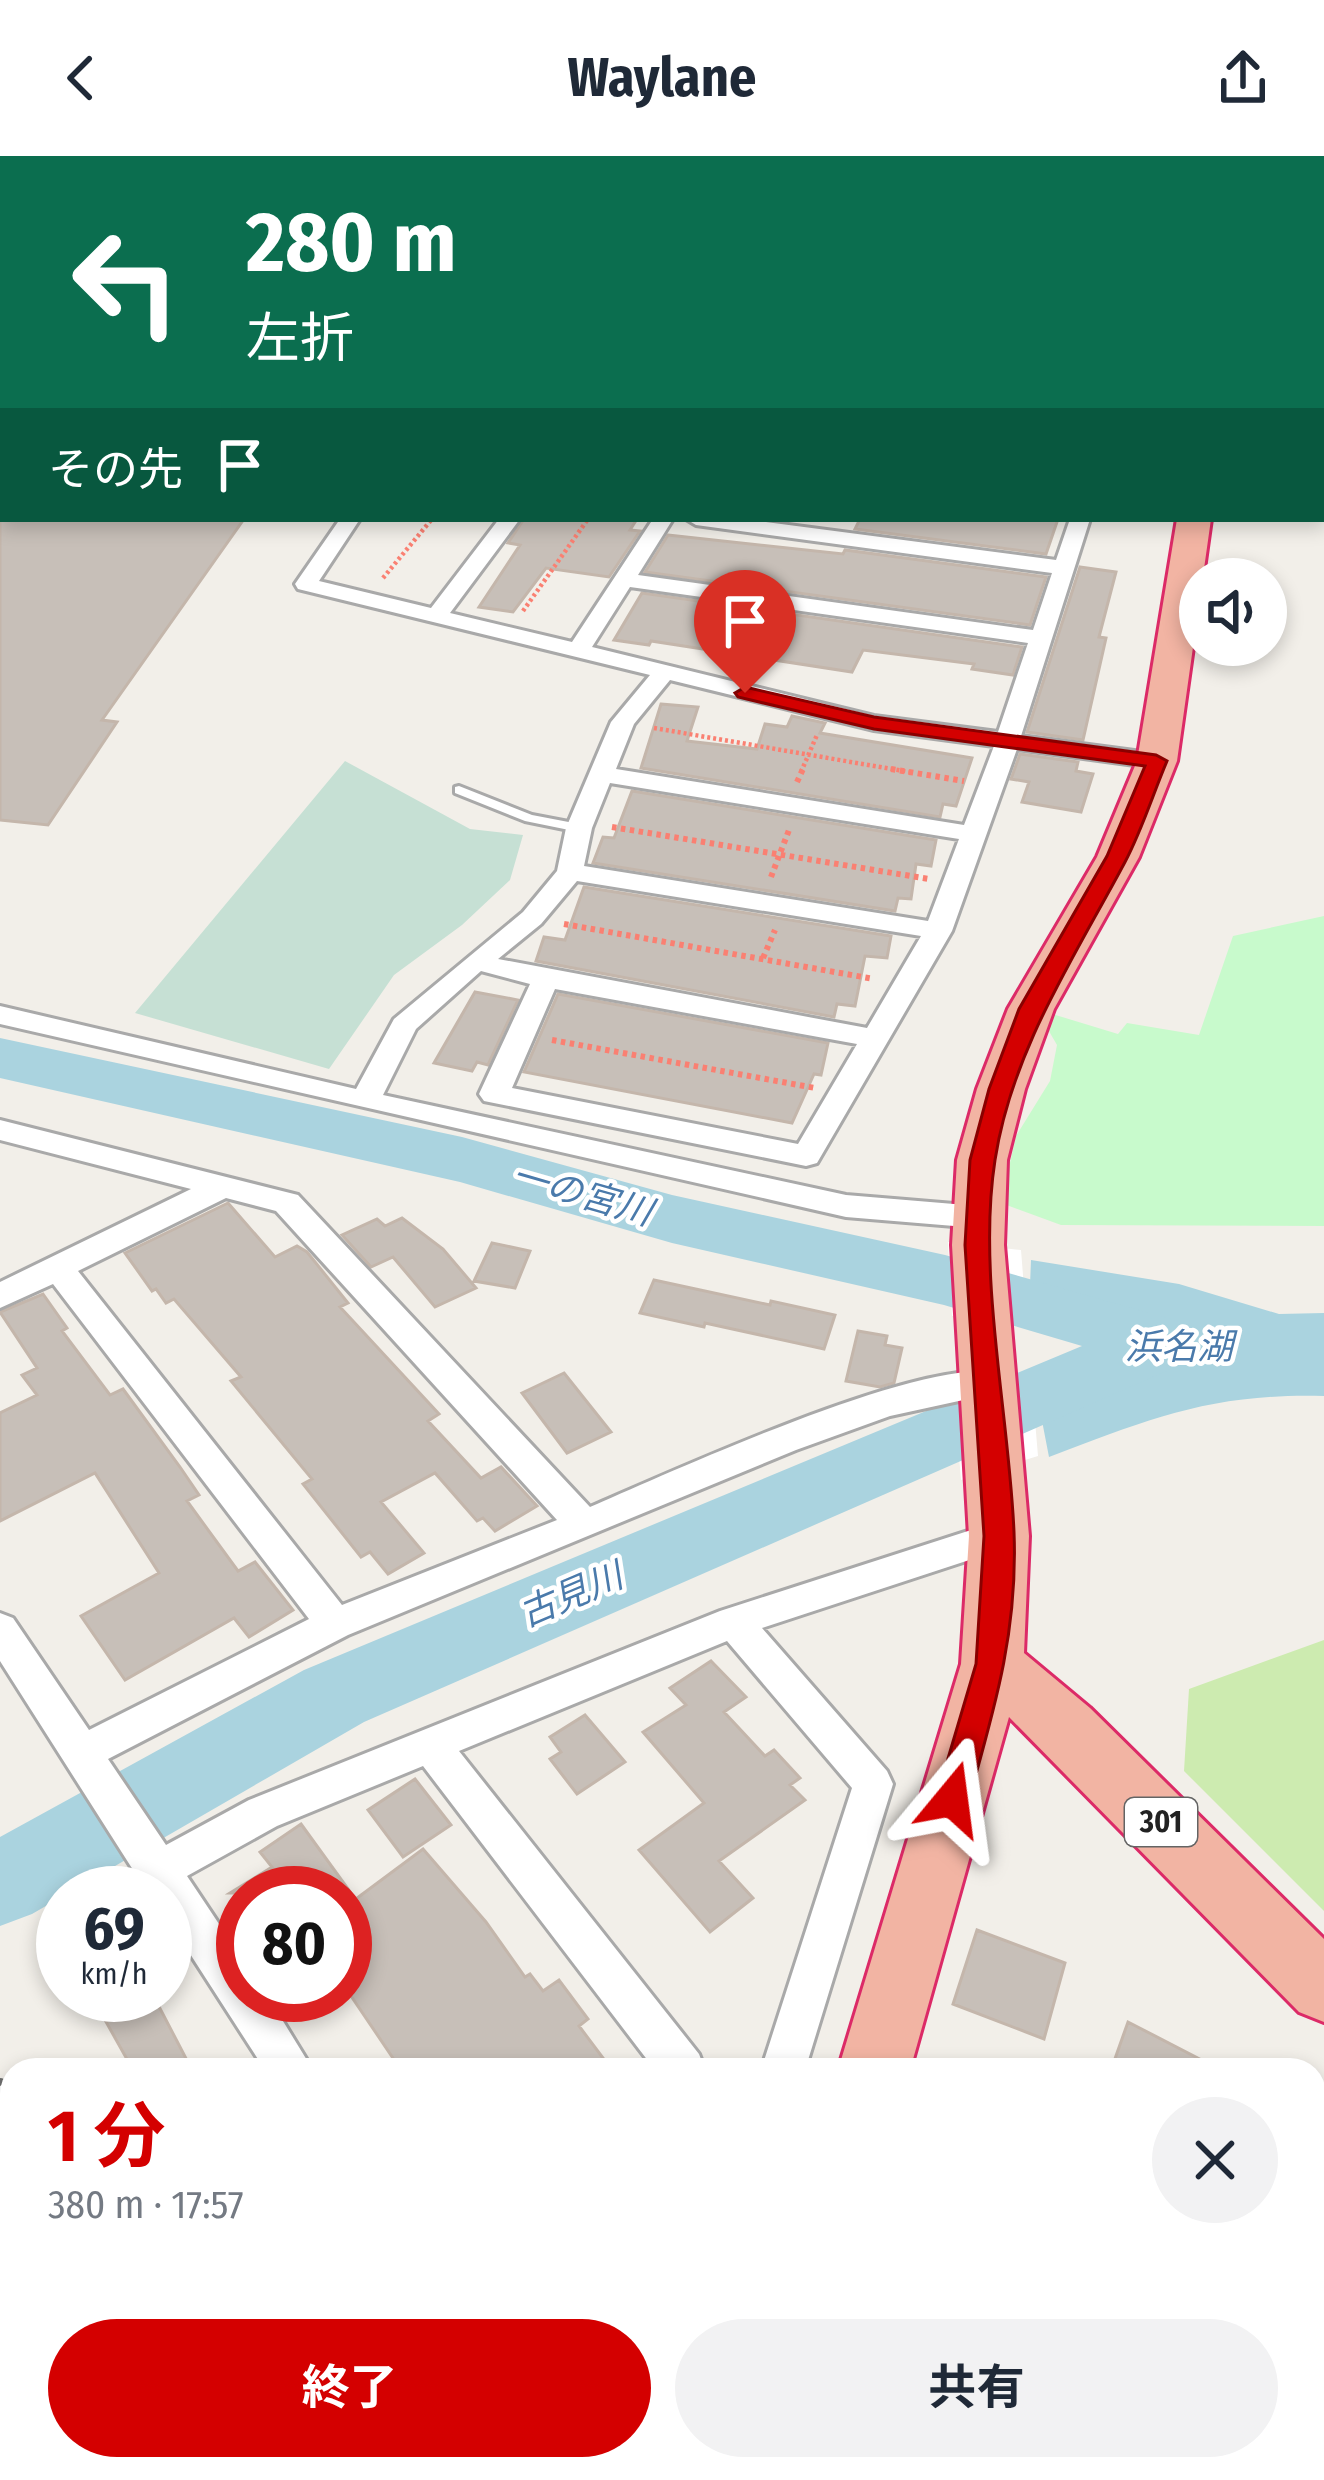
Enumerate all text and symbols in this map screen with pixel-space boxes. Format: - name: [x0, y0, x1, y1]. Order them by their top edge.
- icon: back: [48, 45, 114, 111]
- icon: share: [1210, 45, 1276, 111]
- text: Waylane: [568, 46, 756, 110]
- text: 280 m: [246, 192, 457, 293]
- icon: left: [48, 204, 204, 360]
- text: 左折: [246, 307, 354, 371]
- icon: arrive: [207, 432, 273, 498]
- text: その先: [48, 443, 183, 497]
- map controls: [1179, 558, 1287, 666]
- button: sound: [1179, 558, 1287, 666]
- pin: [694, 570, 796, 693]
- icon: arrive: [712, 588, 778, 654]
- water label: 一の宮川: [507, 1153, 661, 1236]
- water label: 浜名湖: [1125, 1325, 1238, 1369]
- water label: 古見川: [513, 1552, 633, 1636]
- position arrow: [889, 1736, 1015, 1862]
- road number: 301: [1125, 1798, 1197, 1846]
- speed limit sign: 80: [216, 1866, 372, 2022]
- text: 69: [83, 1893, 145, 1965]
- text: km/h: [81, 1956, 147, 1992]
- text: 1 分: [48, 2094, 165, 2180]
- button: close: [1152, 2097, 1278, 2223]
- text: 380 m · 17:57: [48, 2182, 243, 2228]
- button: 終了: [48, 2319, 651, 2457]
- button: 共有: [675, 2319, 1278, 2457]

